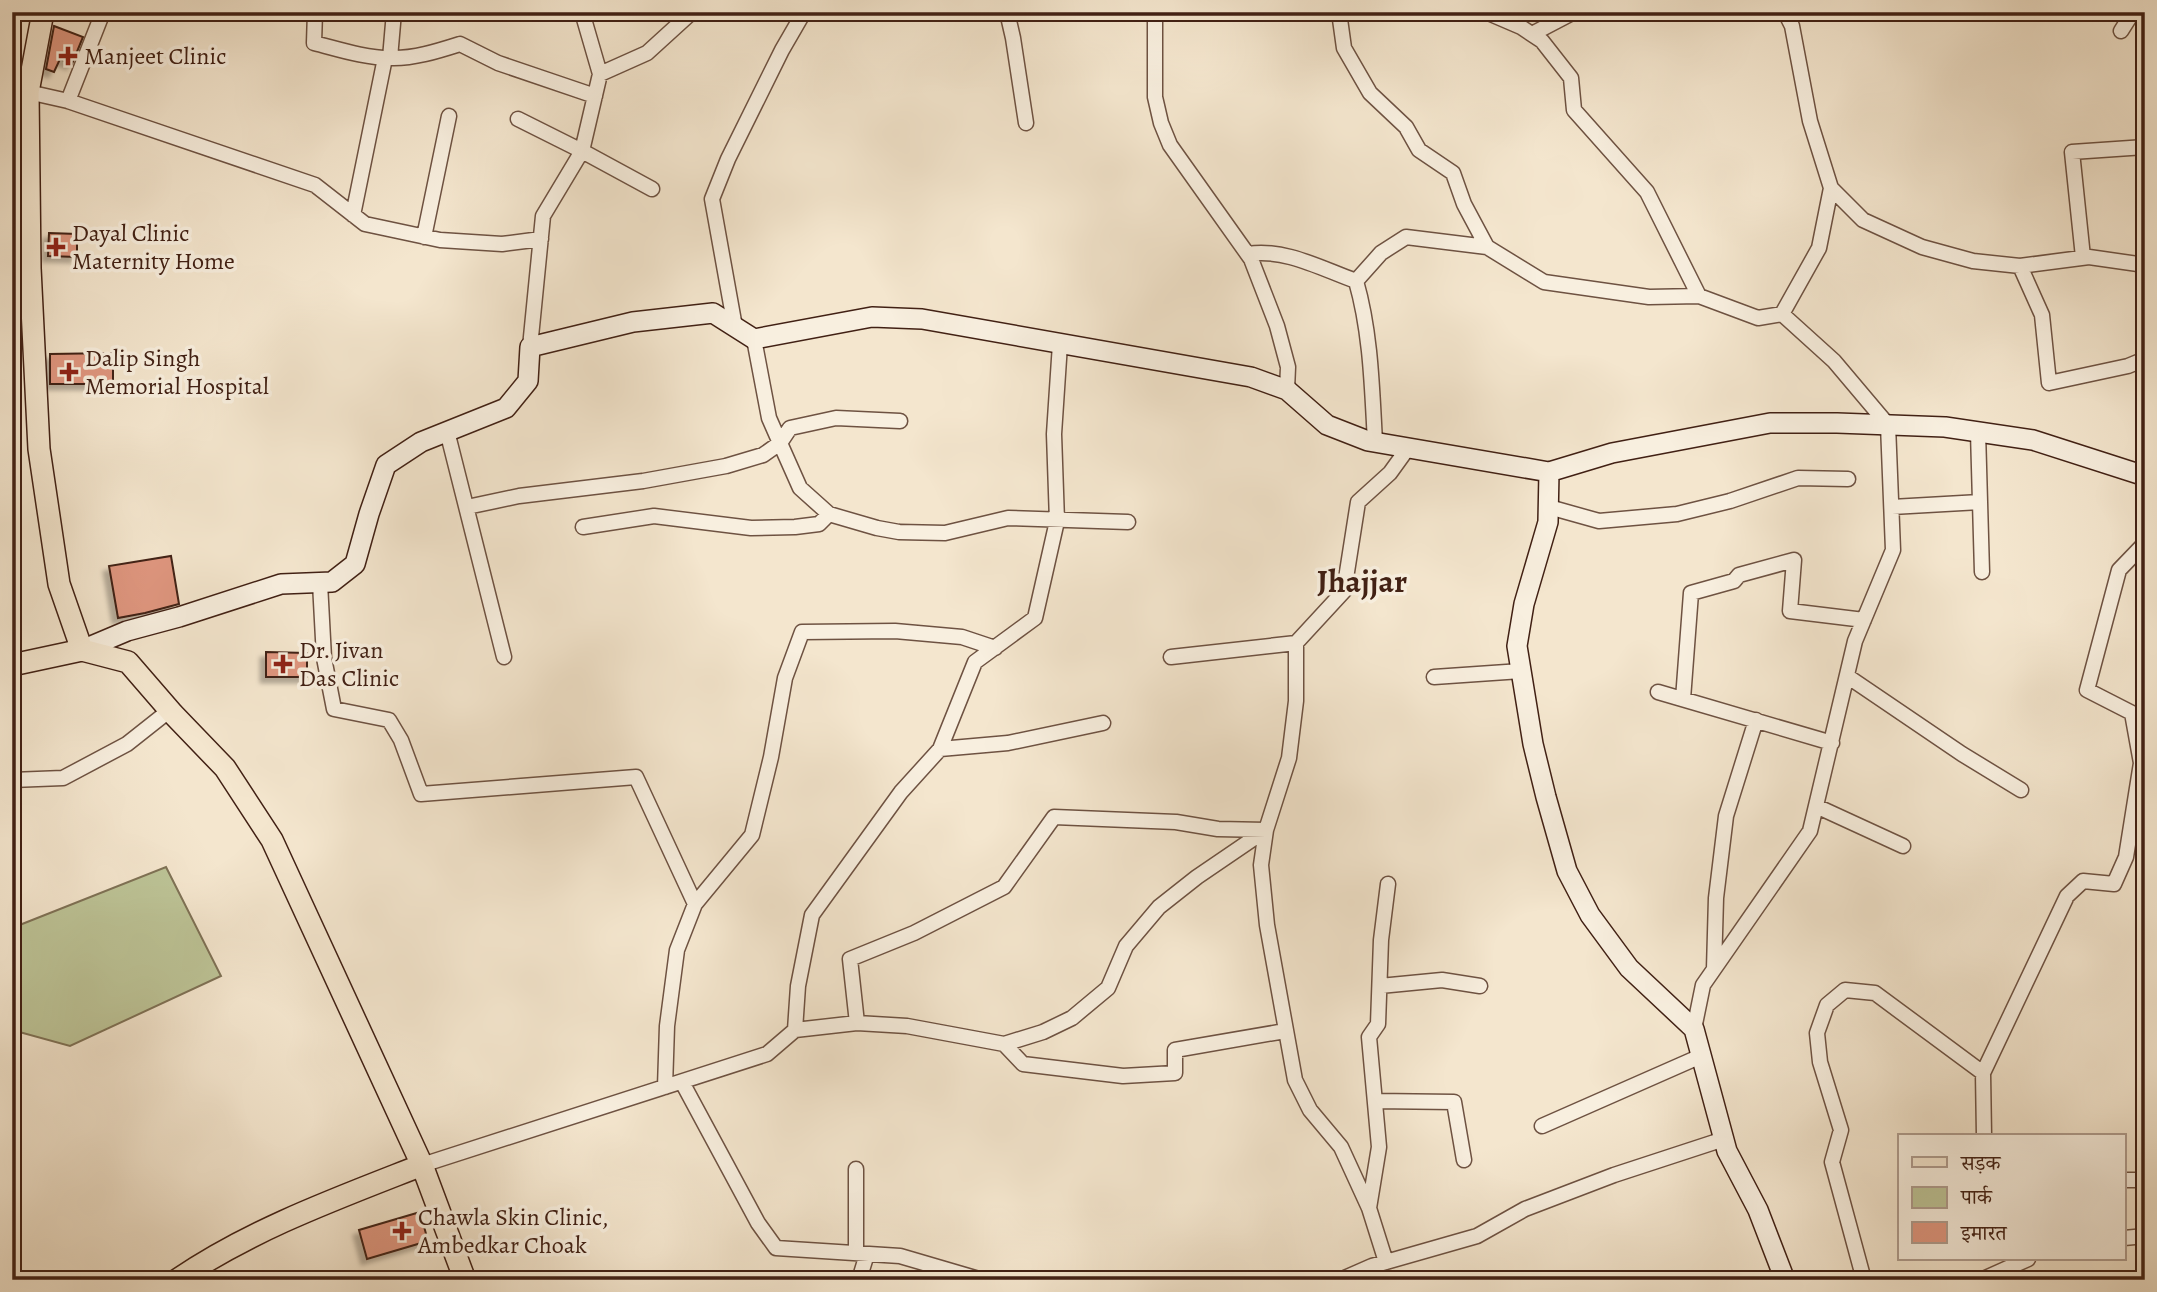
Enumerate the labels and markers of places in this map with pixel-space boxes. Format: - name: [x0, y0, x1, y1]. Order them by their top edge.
- place label: Manjeet Clinic: [84, 40, 226, 72]
- marker: Manjeet Clinic: [58, 46, 78, 66]
- place label: Dayal Clinic Maternity Home: [72, 217, 235, 277]
- marker: Dayal Clinic Maternity Home: [46, 237, 66, 257]
- place label: Dalip Singh Memorial Hospital: [85, 342, 269, 402]
- marker: Dalip Singh Memorial Hospital: [59, 362, 79, 382]
- place label: Dr. Jivan Das Clinic: [299, 634, 399, 694]
- marker: Dr. Jivan Das Clinic: [273, 654, 293, 674]
- place label: Chawla Skin Clinic, Ambedkar Choak: [417, 1201, 608, 1261]
- marker: Chawla Skin Clinic, Ambedkar Choak: [392, 1221, 412, 1241]

